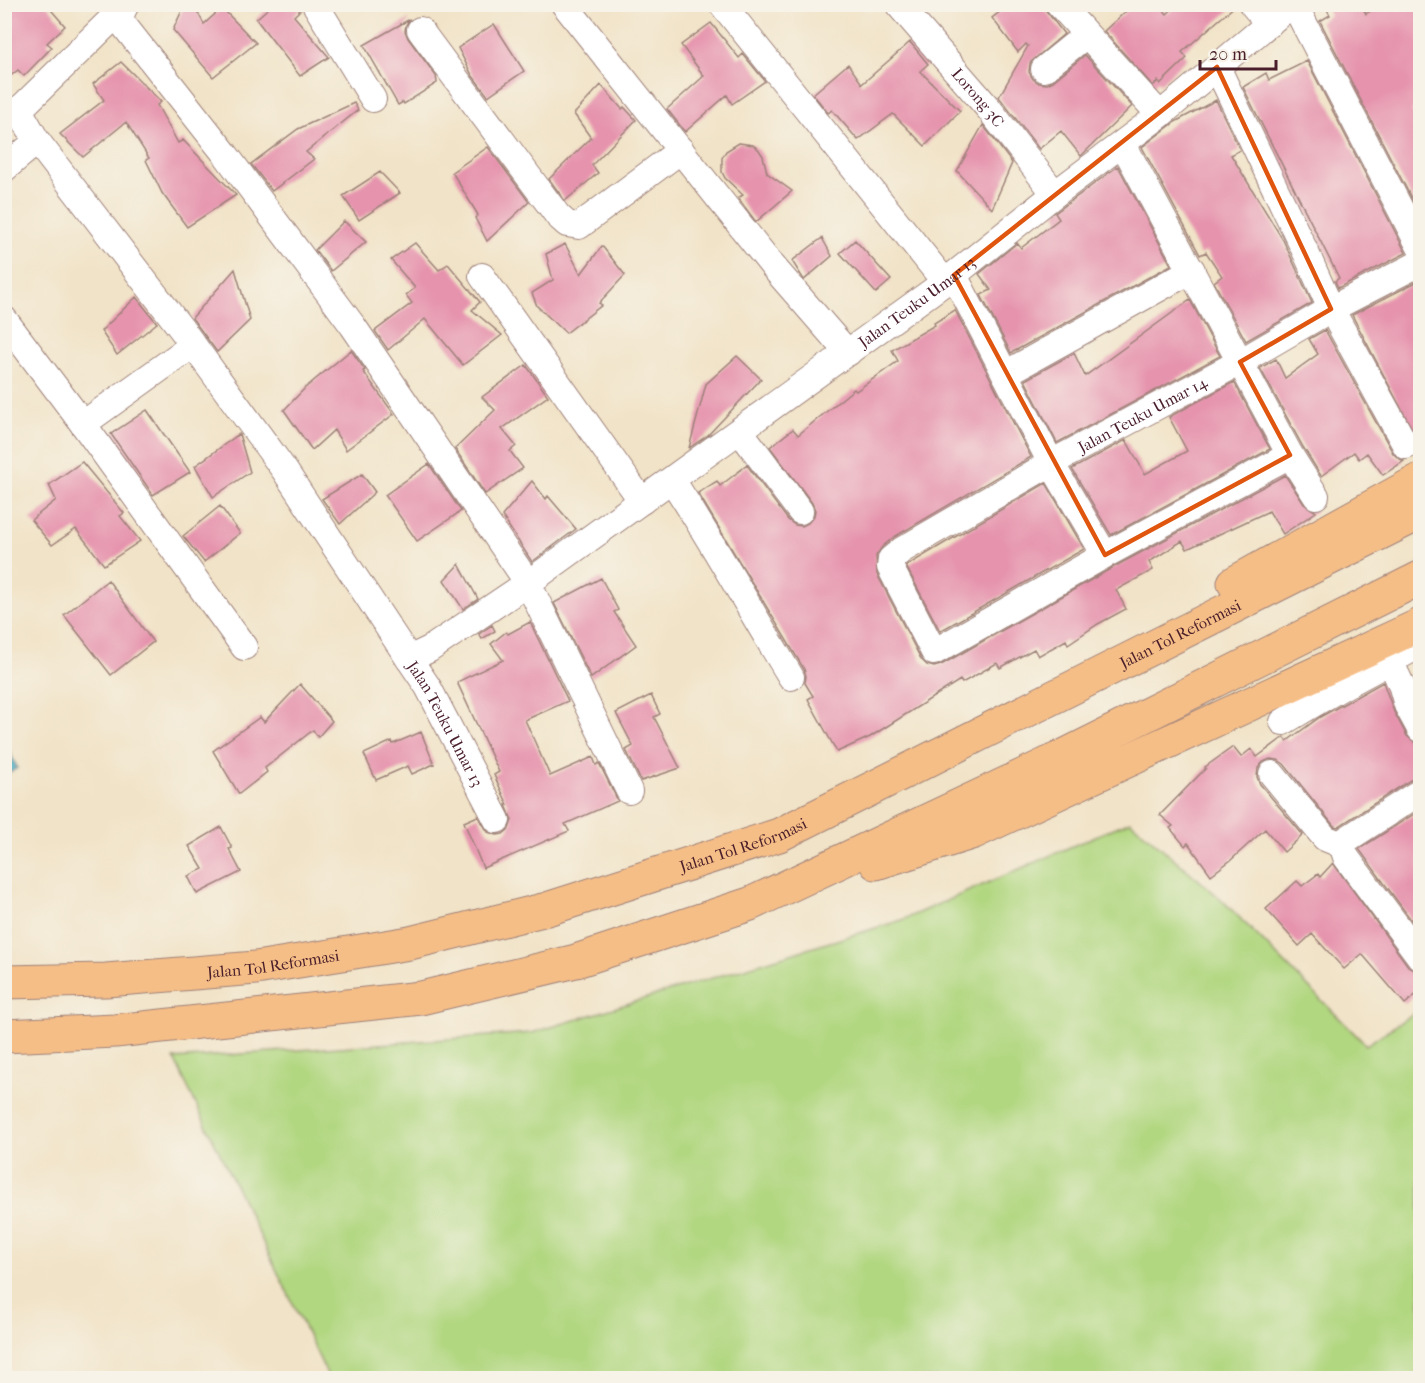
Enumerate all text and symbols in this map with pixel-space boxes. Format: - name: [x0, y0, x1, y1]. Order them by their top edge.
- scale bar: [1200, 33, 1276, 71]
- text: 20 m: [1209, 44, 1247, 65]
- street label: Lorong 3C: [948, 64, 1008, 131]
- street label: Jalan Teuku Umar 13: [853, 253, 979, 353]
- street label: Jalan Teuku Umar 14: [1073, 372, 1211, 458]
- street label: Jalan Tol Reformasi: [1115, 595, 1244, 673]
- street label: Jalan Teuku Umar 13: [402, 656, 487, 790]
- street label: Jalan Tol Reformasi: [675, 814, 810, 877]
- street label: Jalan Tol Reformasi: [204, 946, 341, 982]

